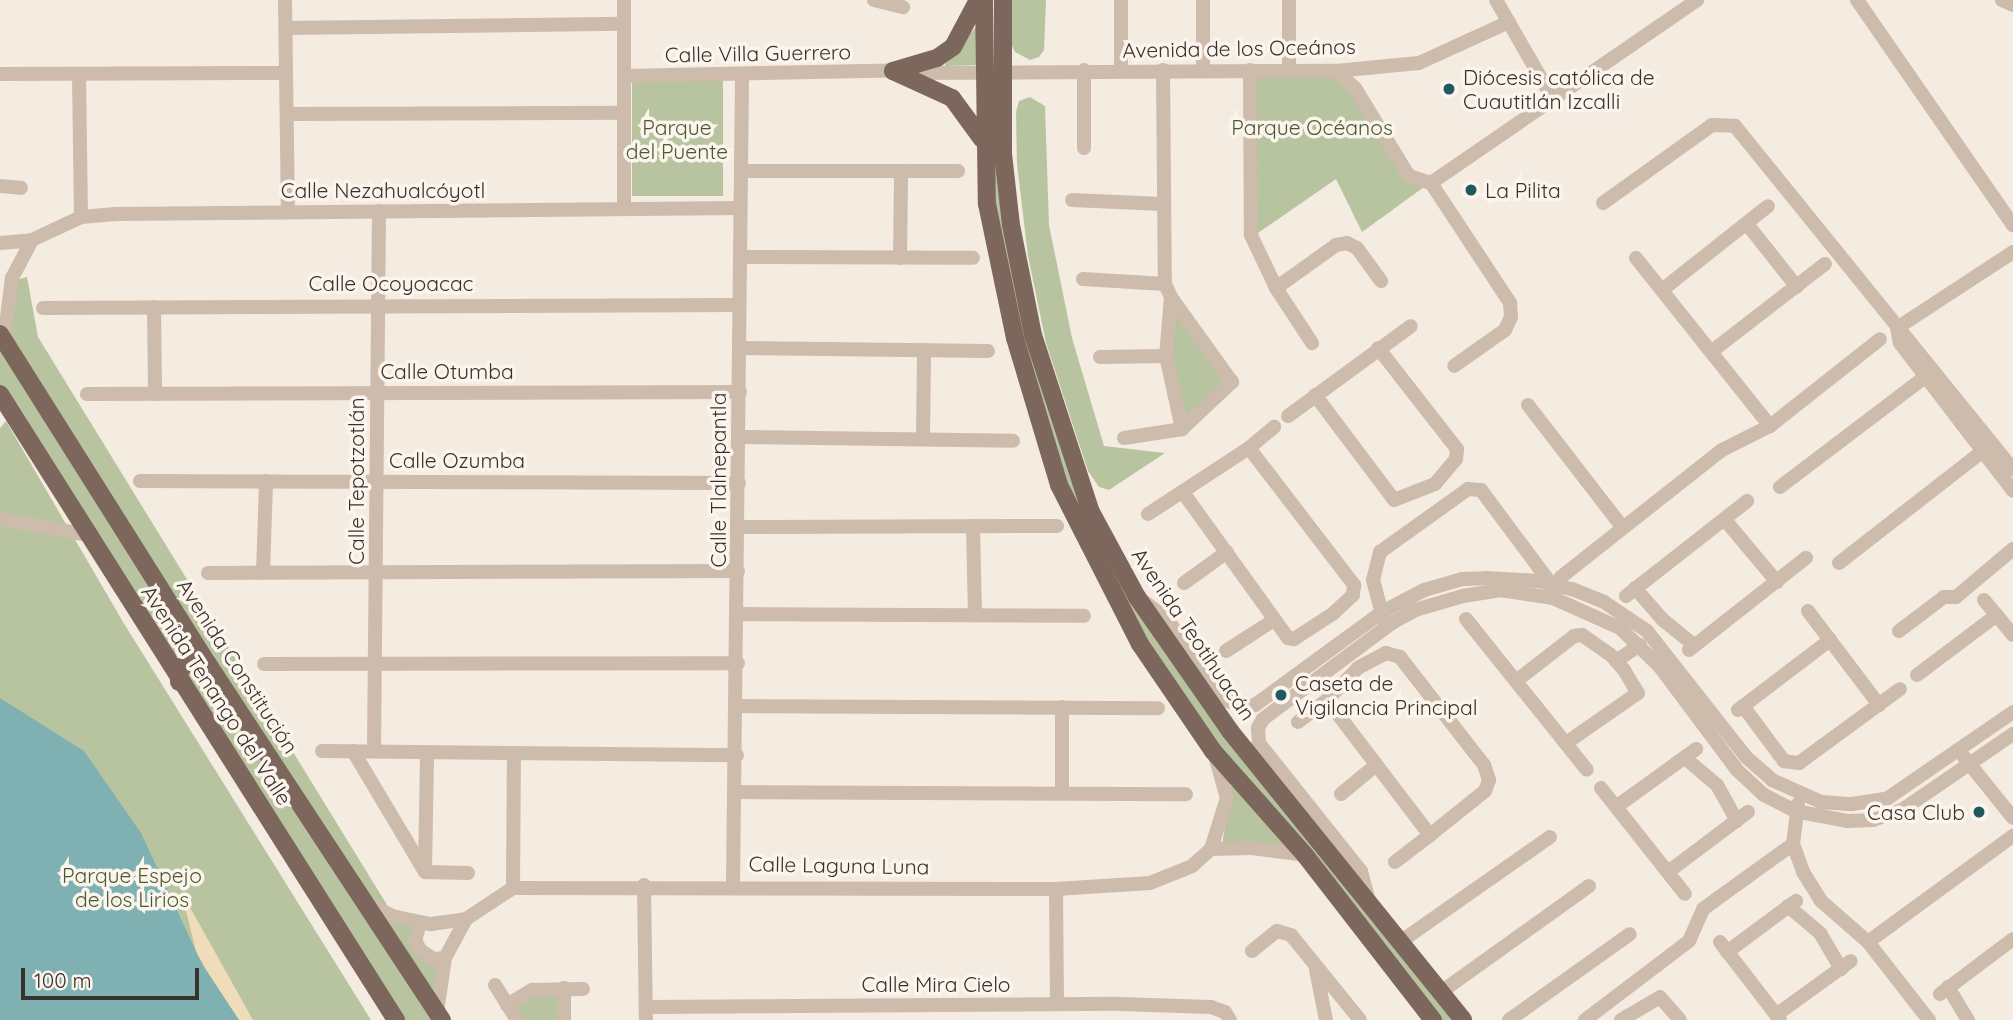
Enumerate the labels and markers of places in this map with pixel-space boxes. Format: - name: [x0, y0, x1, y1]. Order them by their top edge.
- place label: Diócesis católica de Cuautitlán Izcalli: [1463, 64, 1655, 114]
- marker: Diócesis católica de Cuautitlán Izcalli: [1441, 81, 1457, 97]
- place label: La Pilita: [1485, 177, 1561, 203]
- marker: La Pilita: [1463, 182, 1479, 198]
- place label: Caseta de Vigilancia Principal: [1295, 670, 1477, 720]
- marker: Caseta de Vigilancia Principal: [1273, 687, 1289, 703]
- place label: Casa Club: [1867, 799, 1965, 825]
- marker: Casa Club: [1971, 804, 1987, 820]

